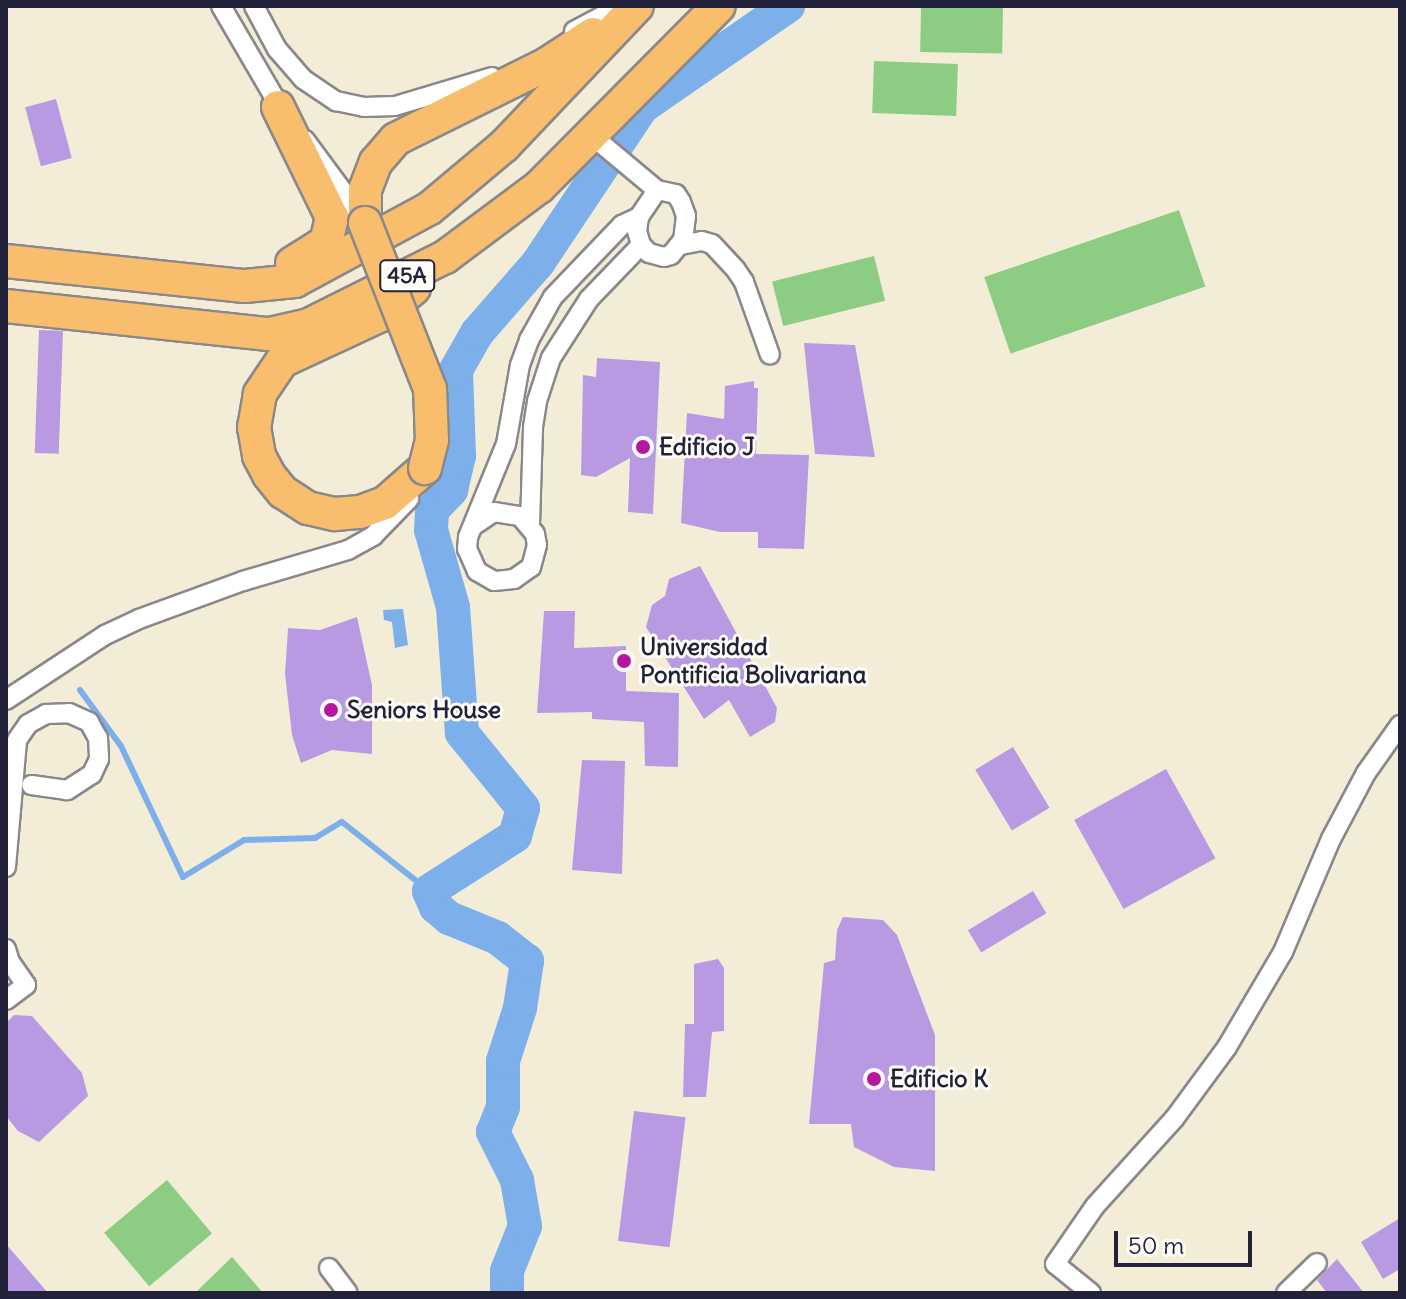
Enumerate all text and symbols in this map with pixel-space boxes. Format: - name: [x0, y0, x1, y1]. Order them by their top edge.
- road number: 45A: [379, 258, 435, 294]
- place label: Edificio J: [659, 433, 755, 461]
- marker: Edificio J: [634, 438, 652, 456]
- place label: Universidad Pontificia Bolivariana: [640, 633, 866, 689]
- marker: Universidad Pontificia Bolivariana: [615, 652, 633, 670]
- place label: Seniors House: [347, 696, 501, 724]
- marker: Seniors House: [322, 701, 340, 719]
- place label: Edificio K: [890, 1065, 988, 1093]
- marker: Edificio K: [865, 1070, 883, 1088]
- scale bar: [1118, 1215, 1256, 1265]
- text: 50 m: [1128, 1230, 1184, 1260]

